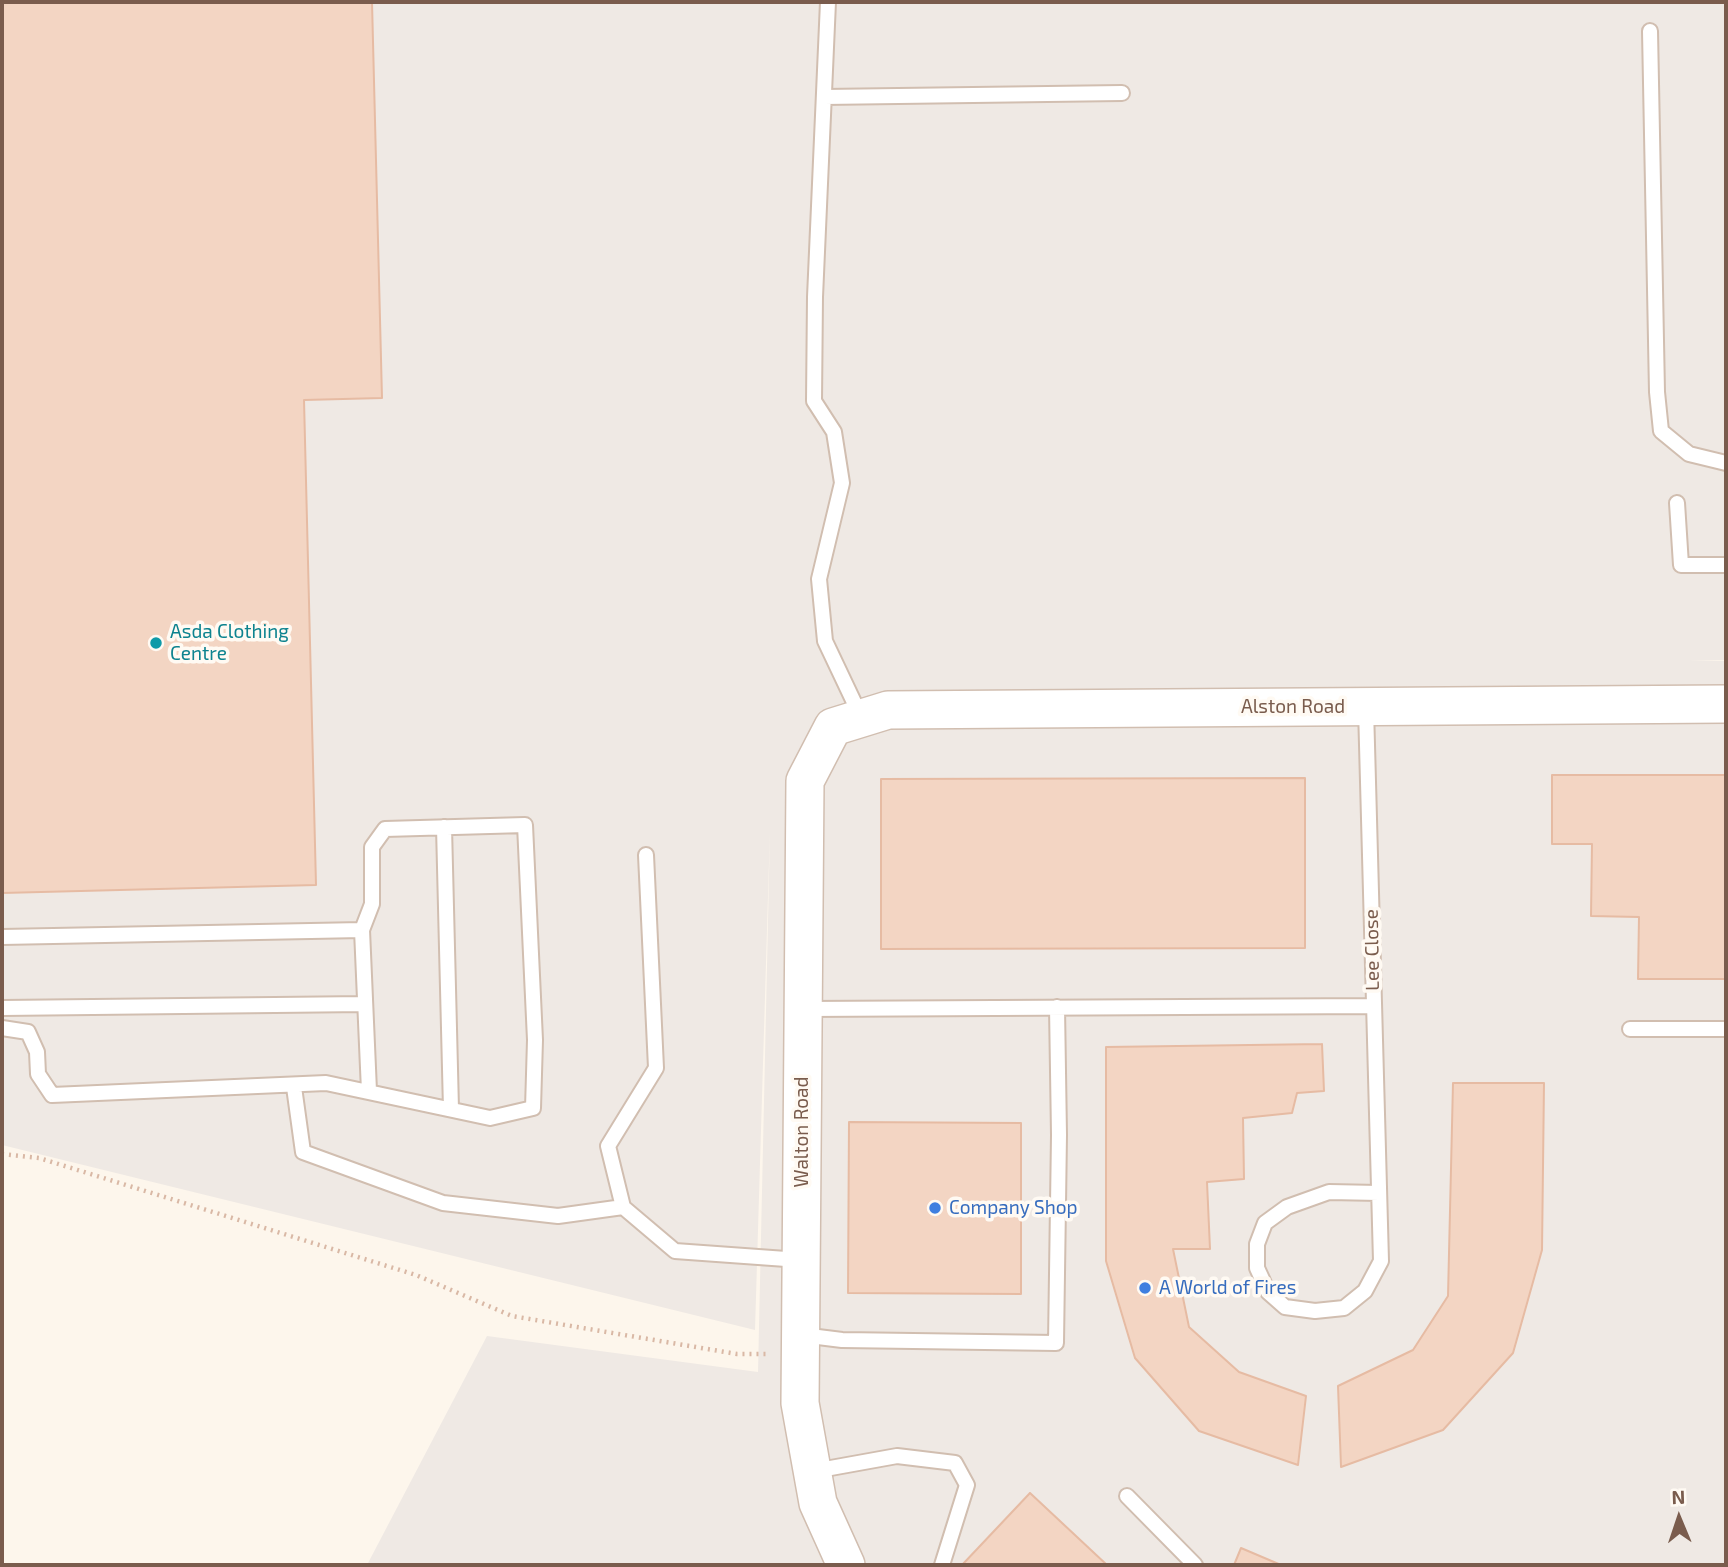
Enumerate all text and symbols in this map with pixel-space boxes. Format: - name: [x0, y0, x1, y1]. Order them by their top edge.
- place label: Asda Clothing Centre: [170, 621, 289, 665]
- marker: Asda Clothing Centre: [148, 635, 164, 651]
- street label: Alston Road: [1241, 696, 1345, 718]
- street label: Lee Close: [1360, 909, 1384, 991]
- street label: Walton Road: [791, 1077, 813, 1187]
- place label: Company Shop: [949, 1197, 1078, 1219]
- marker: Company Shop: [927, 1200, 943, 1216]
- place label: A World of Fires: [1159, 1277, 1296, 1299]
- marker: A World of Fires: [1137, 1280, 1153, 1296]
- north arrow: [1644, 1483, 1714, 1553]
- text: N: [1671, 1485, 1686, 1508]

